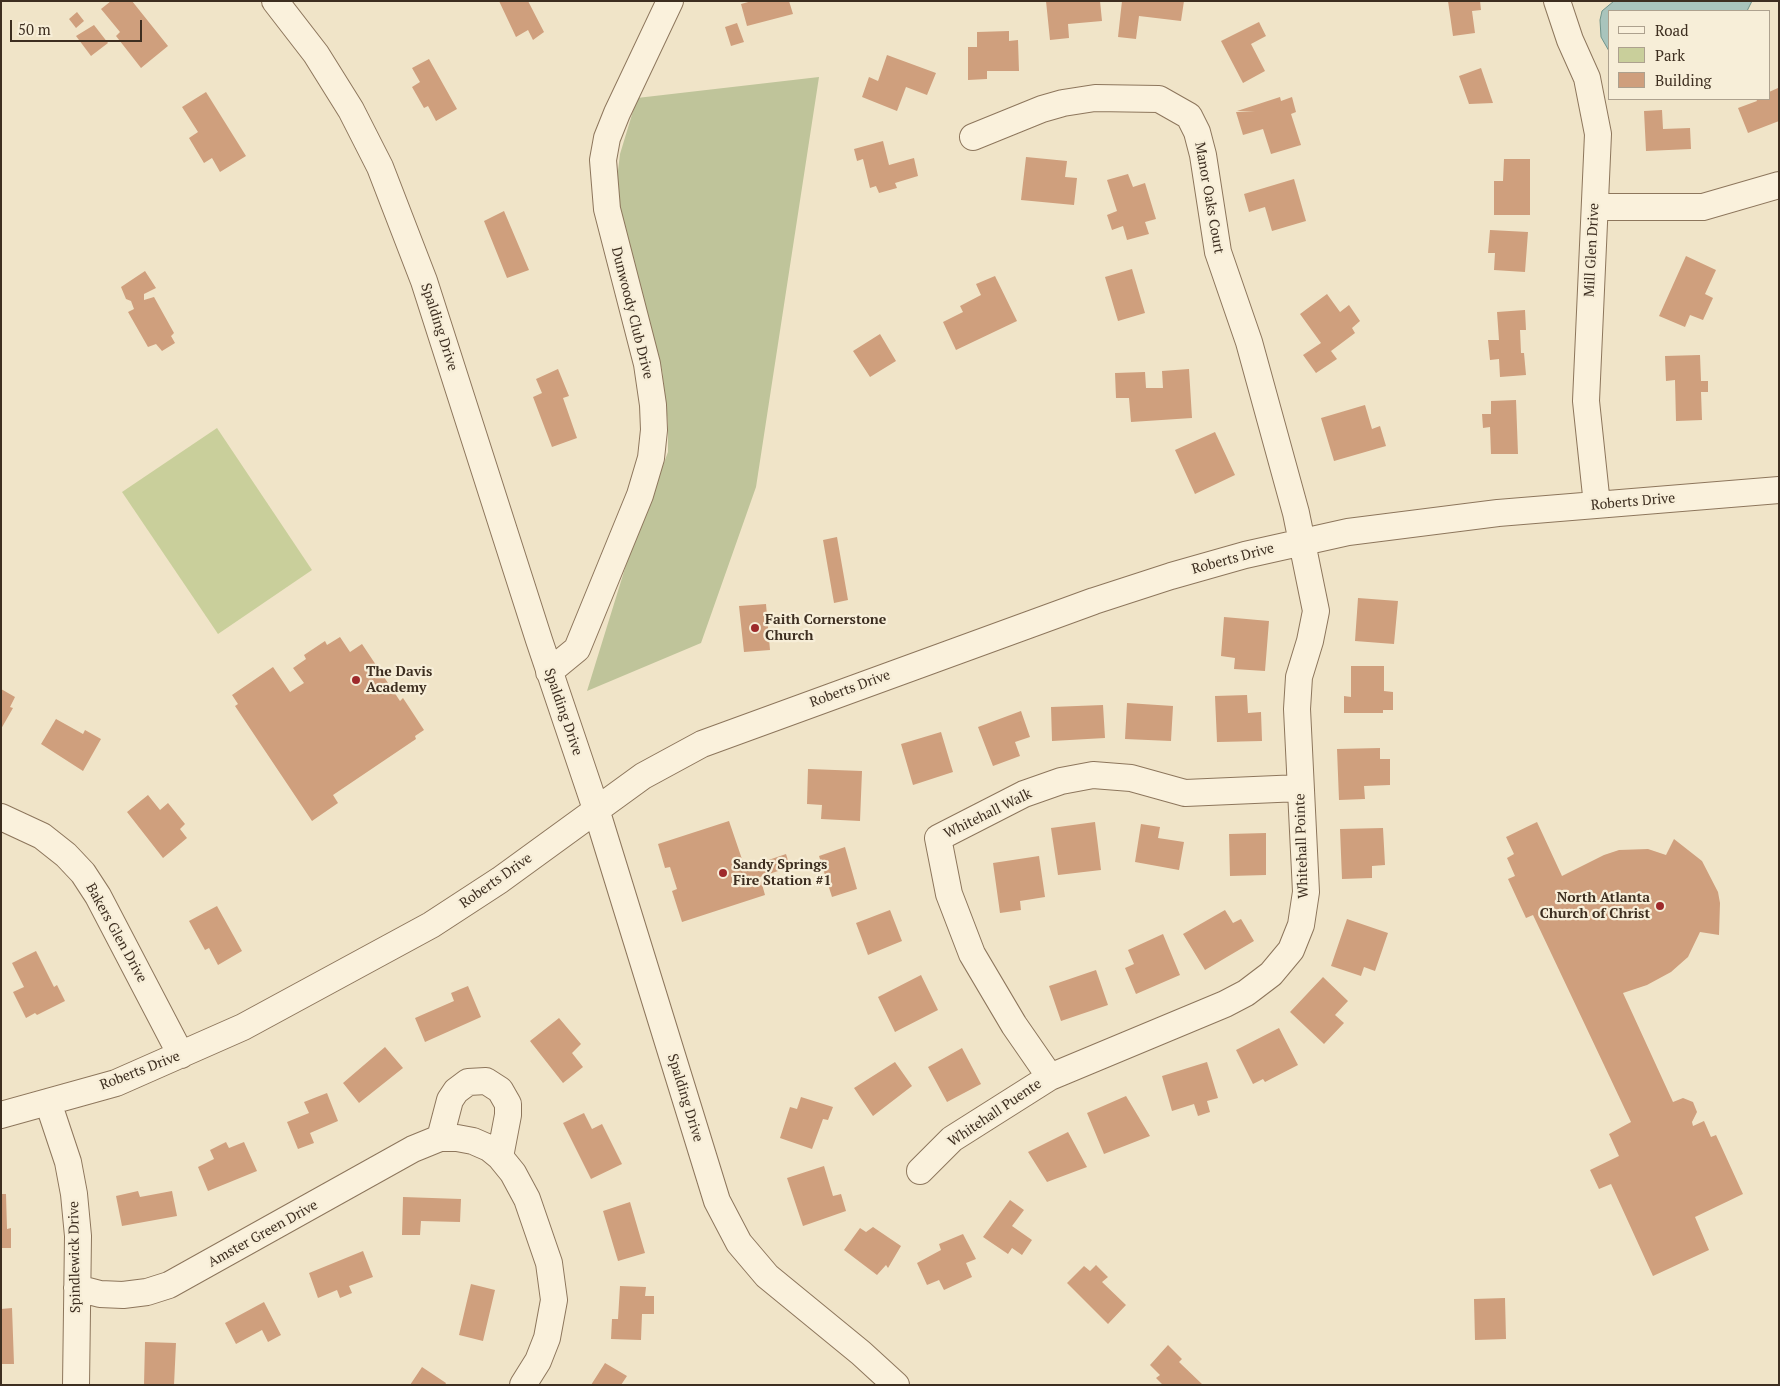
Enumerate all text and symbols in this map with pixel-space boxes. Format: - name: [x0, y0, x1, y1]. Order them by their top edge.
- scale bar: [12, 10, 145, 42]
- legend: [1608, 10, 1770, 100]
- text: 50 m: [18, 19, 51, 39]
- text: Road: [1655, 20, 1688, 40]
- text: Park: [1655, 45, 1685, 65]
- text: Building: [1655, 70, 1712, 90]
- street label: Manor Oaks Court: [1191, 141, 1227, 255]
- street label: Mill Glen Drive: [1581, 203, 1603, 297]
- street label: Dunwoody Club Drive: [607, 245, 657, 381]
- street label: Spalding Drive: [417, 281, 461, 373]
- street label: Roberts Drive: [1590, 490, 1676, 514]
- street label: Roberts Drive: [1190, 540, 1276, 578]
- place label: Faith Cornerstone Church: [765, 612, 886, 644]
- marker: Faith Cornerstone Church: [749, 622, 761, 634]
- place label: The Davis Academy: [366, 664, 432, 696]
- street label: Spalding Drive: [540, 666, 586, 758]
- street label: Roberts Drive: [807, 667, 893, 711]
- marker: The Davis Academy: [350, 674, 362, 686]
- street label: Whitehall Walk: [941, 786, 1035, 842]
- street label: Whitehall Pointe: [1292, 793, 1312, 899]
- street label: Roberts Drive: [457, 850, 535, 912]
- place label: Sandy Springs Fire Station #1: [733, 857, 831, 890]
- marker: Sandy Springs Fire Station #1: [717, 867, 729, 879]
- street label: Bakers Glen Drive: [82, 881, 150, 985]
- place label: North Atlanta Church of Christ: [1540, 890, 1650, 922]
- marker: North Atlanta Church of Christ: [1654, 900, 1666, 912]
- street label: Roberts Drive: [98, 1048, 182, 1094]
- street label: Spalding Drive: [664, 1052, 706, 1144]
- street label: Whitehall Puente: [945, 1076, 1045, 1150]
- street label: Amster Green Drive: [205, 1197, 321, 1271]
- street label: Spindlewick Drive: [66, 1201, 84, 1313]

